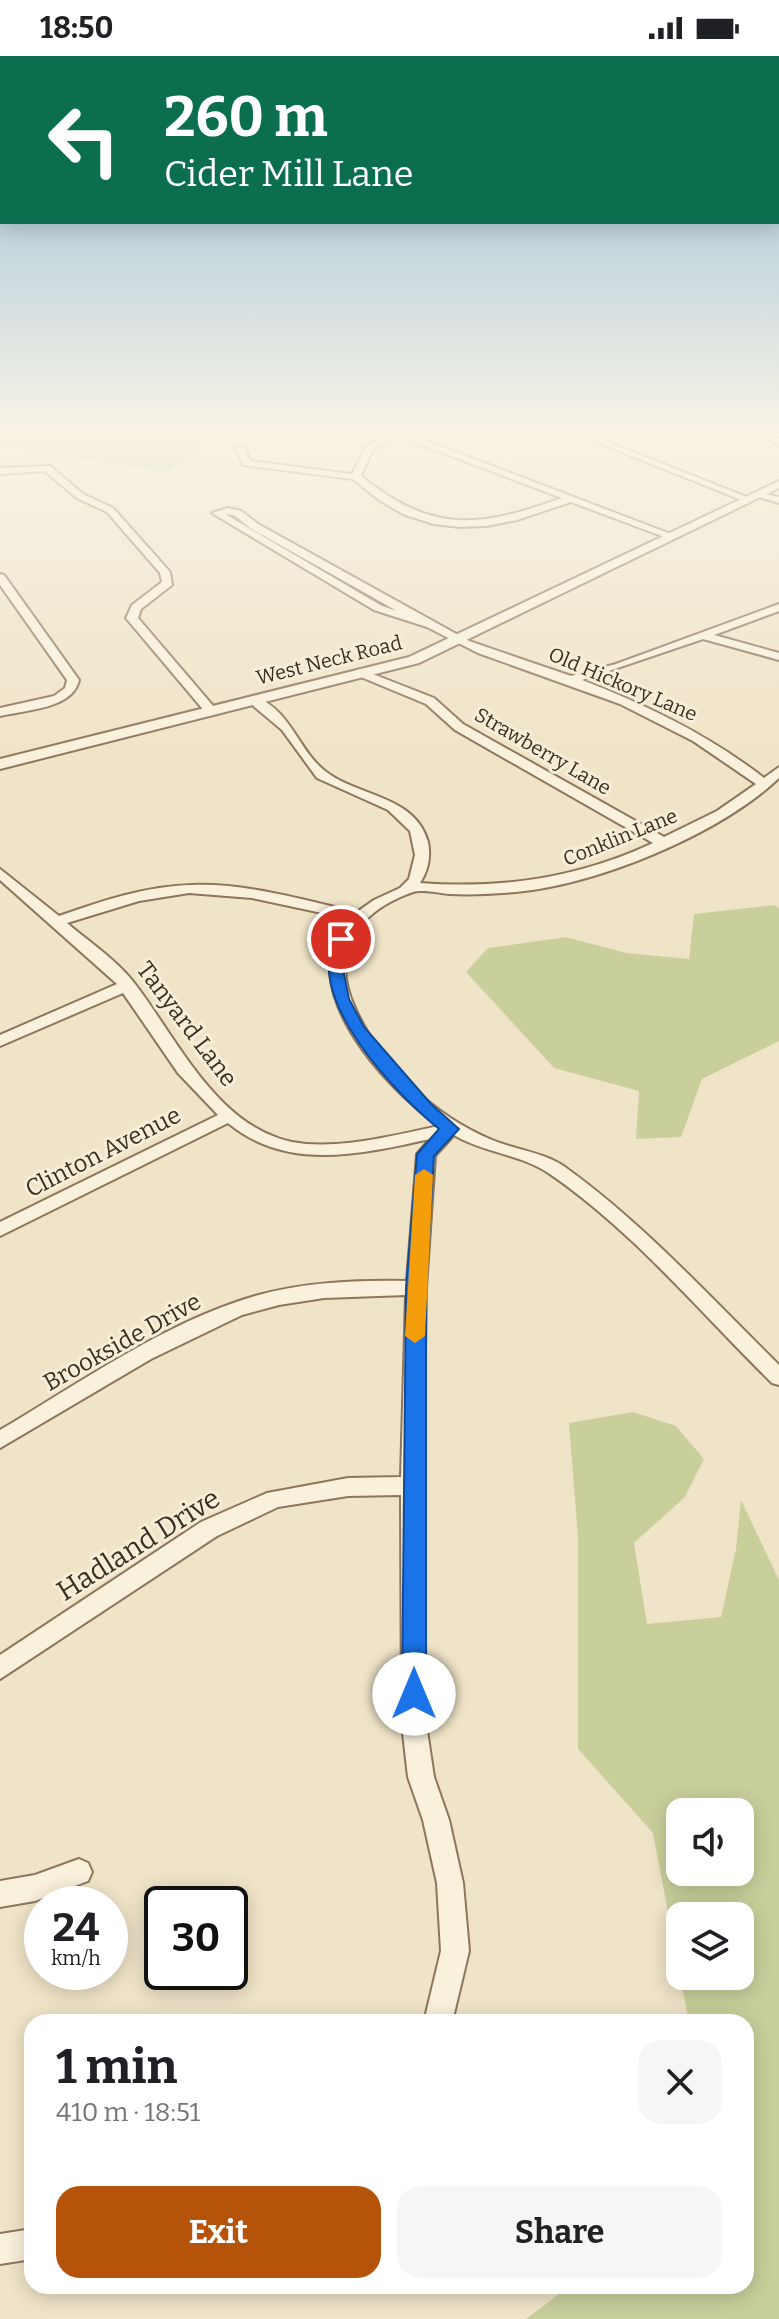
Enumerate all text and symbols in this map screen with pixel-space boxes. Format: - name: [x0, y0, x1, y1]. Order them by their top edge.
- text: 18:50: [40, 10, 113, 46]
- text: 260 m: [164, 84, 328, 151]
- icon: left: [32, 88, 136, 192]
- text: Cider Mill Lane: [164, 152, 413, 196]
- street label: West Neck Road: [254, 630, 405, 690]
- street label: Old Hickory Lane: [545, 642, 701, 726]
- street label: Strawberry Lane: [471, 702, 615, 800]
- street label: Conklin Lane: [559, 803, 681, 871]
- pin: [307, 905, 375, 973]
- icon: arrive: [319, 917, 363, 961]
- street label: Tanyard Lane: [131, 956, 243, 1092]
- street label: Clinton Avenue: [21, 1101, 185, 1203]
- street label: Brookside Drive: [38, 1287, 206, 1397]
- street label: Hadland Drive: [51, 1481, 226, 1608]
- position arrow: [372, 1652, 456, 1736]
- map controls: [666, 1798, 754, 1990]
- button: sound: [666, 1798, 754, 1886]
- speed limit sign: 30: [144, 1886, 248, 1990]
- button: layers: [666, 1902, 754, 1990]
- text: 24: [53, 1904, 99, 1952]
- text: km/h: [51, 1946, 101, 1970]
- text: 1 min: [56, 2038, 177, 2096]
- button: close: [638, 2040, 722, 2124]
- text: 410 m · 18:51: [56, 2097, 200, 2128]
- button: Exit: [56, 2186, 381, 2278]
- button: Share: [397, 2186, 722, 2278]

